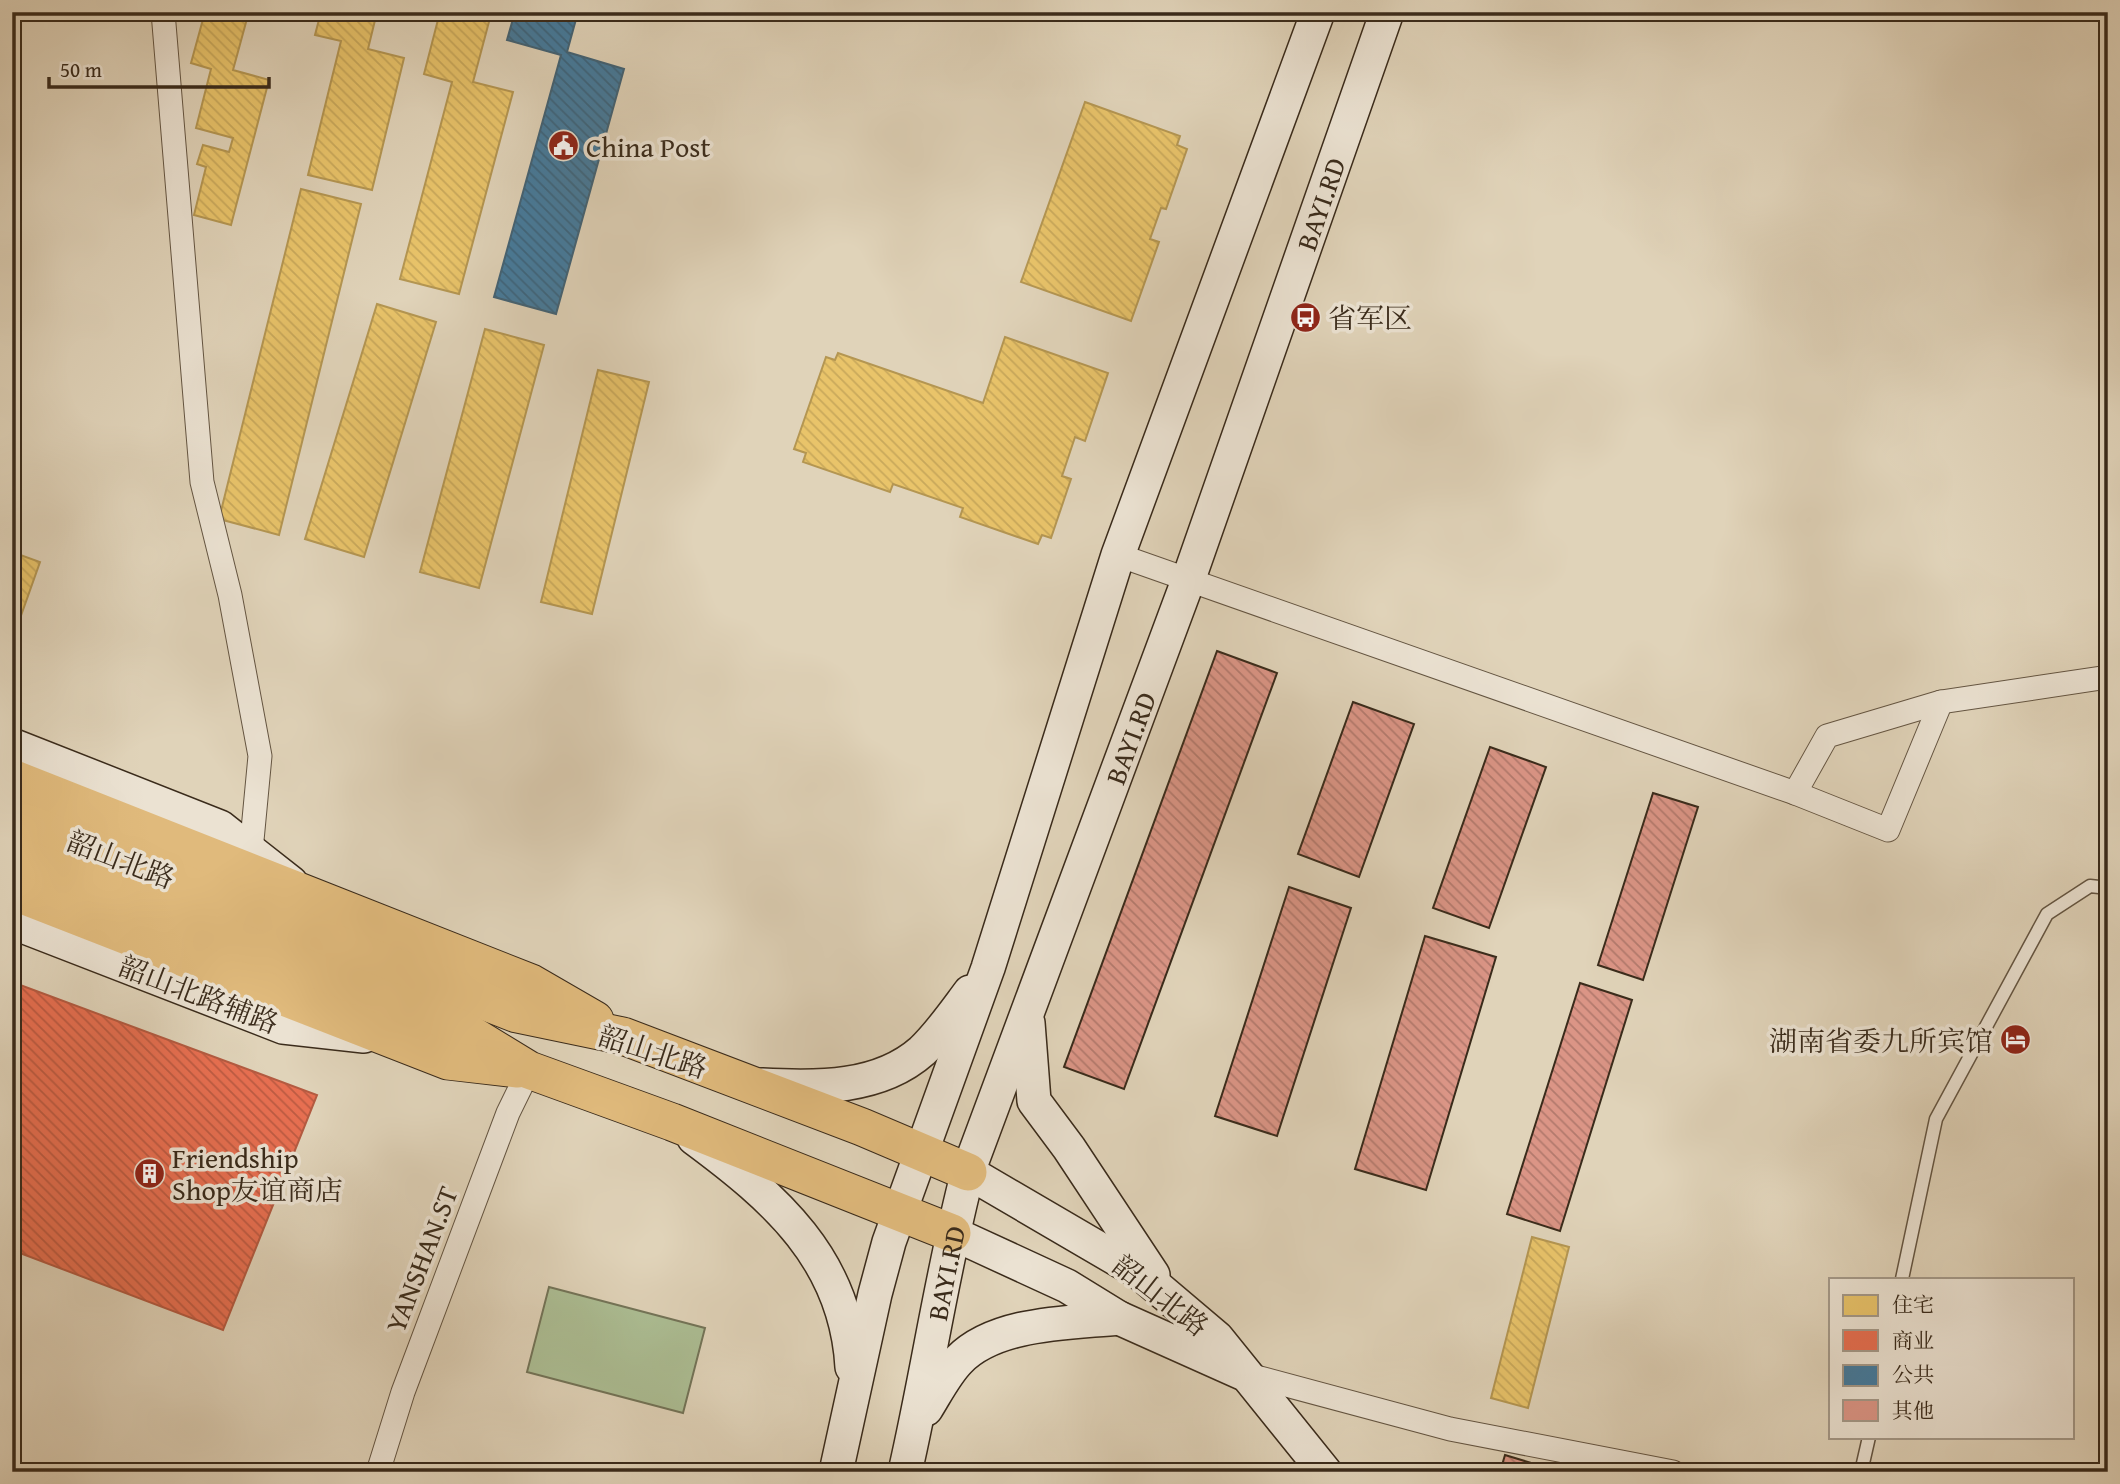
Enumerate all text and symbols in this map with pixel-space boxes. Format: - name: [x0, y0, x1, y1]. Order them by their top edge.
- scale bar: [49, 46, 270, 90]
- text: 50 m: [60, 54, 102, 85]
- place label: China Post: [586, 126, 710, 167]
- public building icon: China Post: [546, 129, 580, 163]
- street label: BAYI.RD: [1285, 152, 1355, 256]
- place label: 省军区: [1328, 297, 1412, 338]
- bus stop icon: 省军区: [1288, 300, 1322, 334]
- street label: BAYI.RD: [1094, 686, 1166, 790]
- street label: 韶山北路: [61, 820, 181, 898]
- street label: 韶山北路辅路: [113, 945, 285, 1043]
- street label: 韶山北路: [593, 1014, 713, 1088]
- place label: 湖南省委九所宾馆: [1769, 1020, 1993, 1061]
- hotel icon: 湖南省委九所宾馆: [1999, 1023, 2033, 1057]
- place label: Friendship Shop友谊商店: [172, 1137, 343, 1210]
- building icon: Friendship Shop友谊商店: [132, 1156, 166, 1190]
- street label: YANSHAN.ST: [374, 1180, 468, 1338]
- street label: BAYI.RD: [916, 1222, 975, 1324]
- street label: 韶山北路: [1104, 1244, 1218, 1346]
- legend: [1829, 1278, 2074, 1438]
- text: 住宅: [1892, 1289, 1934, 1320]
- text: 商业: [1892, 1325, 1934, 1356]
- text: 公共: [1892, 1359, 1934, 1390]
- text: 其他: [1892, 1395, 1934, 1426]

